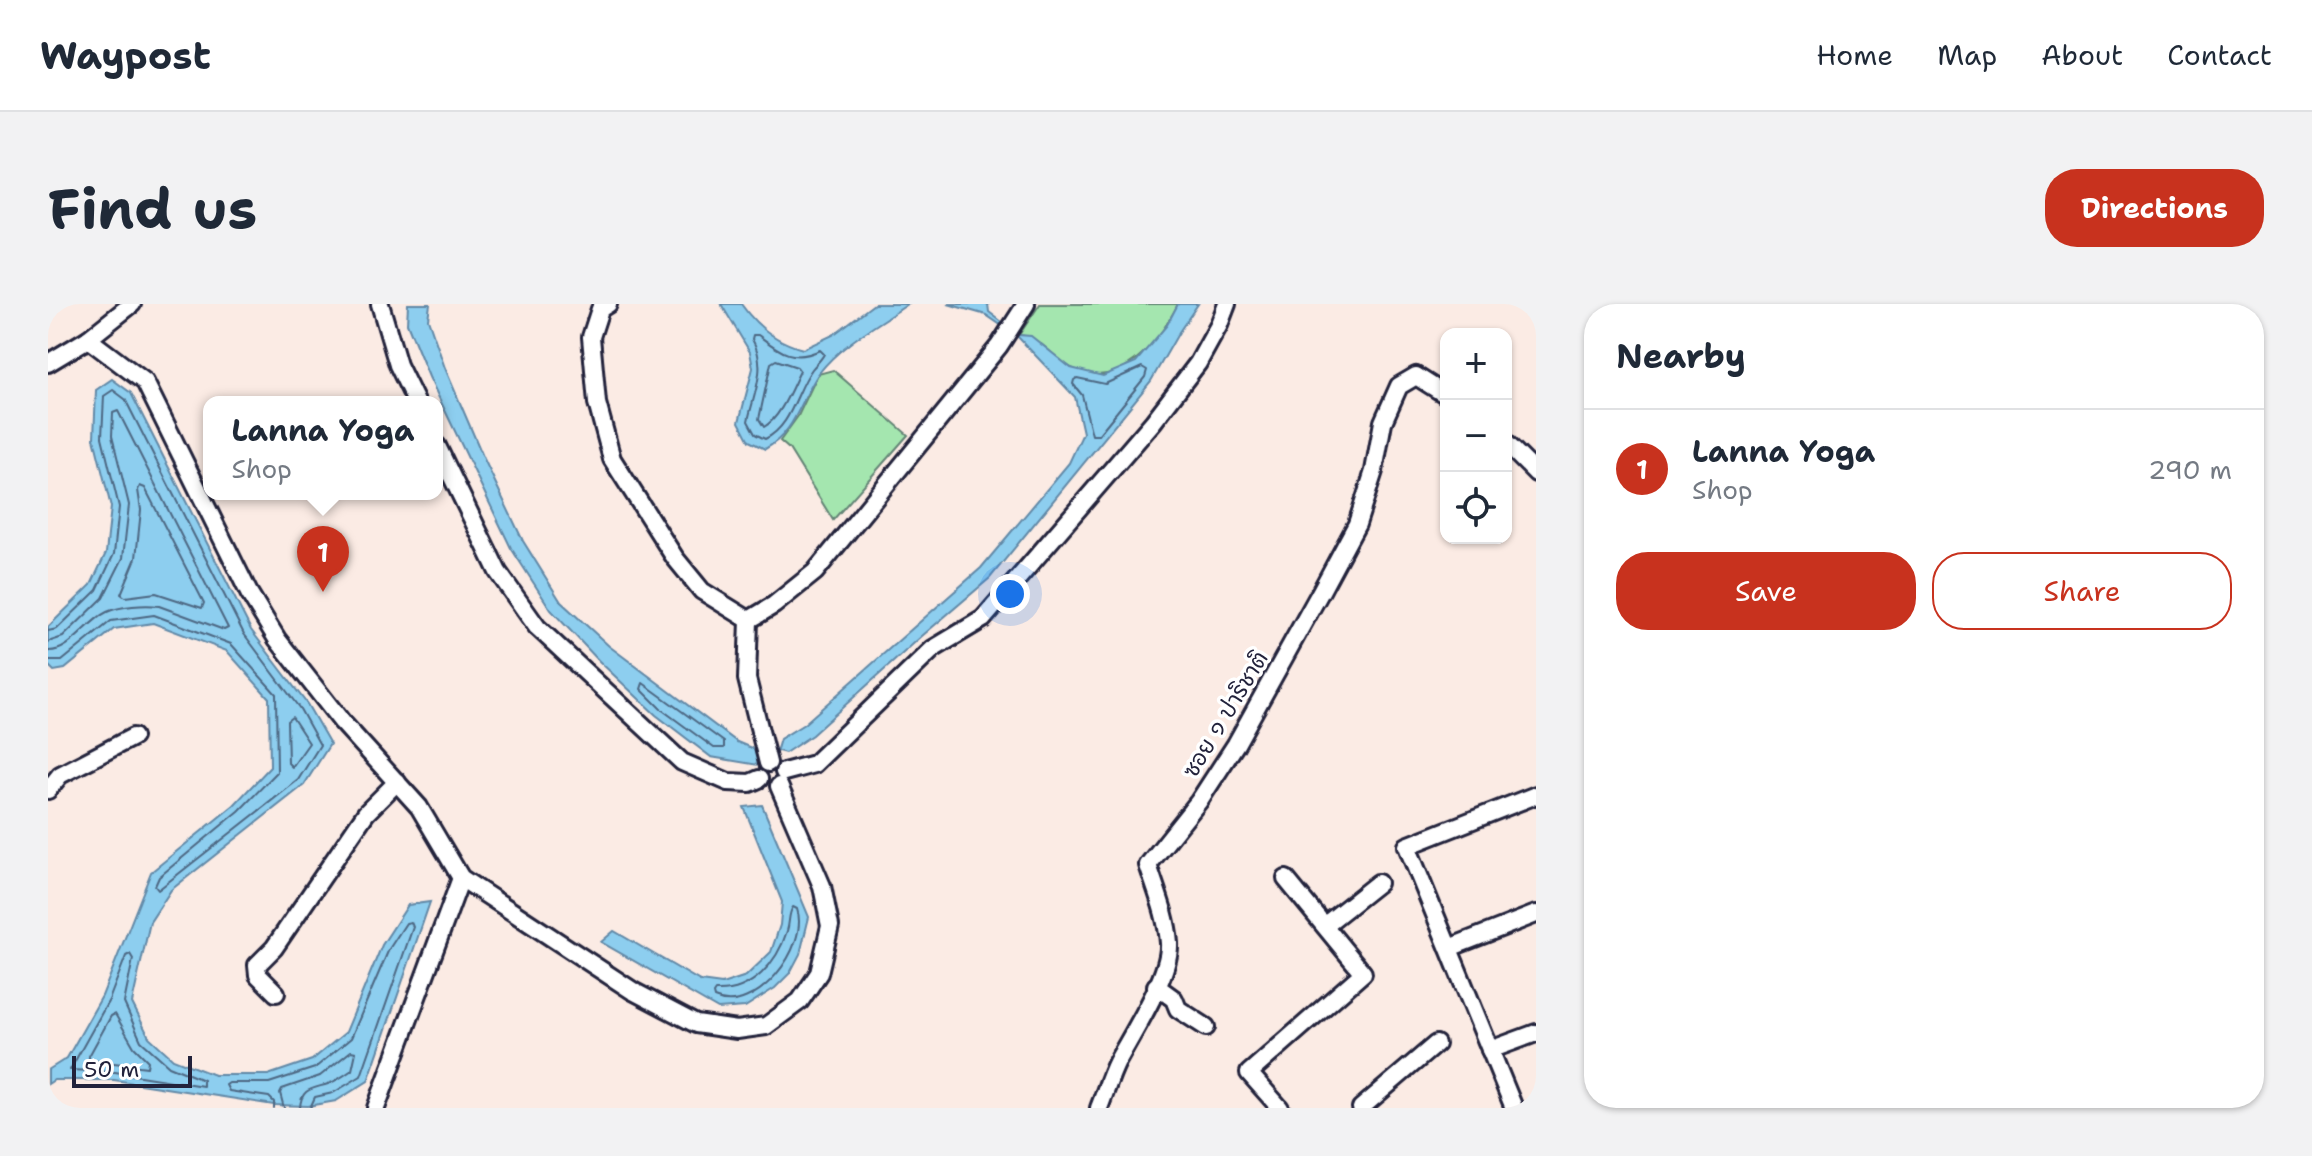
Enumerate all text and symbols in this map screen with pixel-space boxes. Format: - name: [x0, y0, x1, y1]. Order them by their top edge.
- text: Waypost: [40, 30, 211, 81]
- text: Home: [1816, 36, 1893, 74]
- text: Map: [1937, 36, 1997, 74]
- text: About: [2041, 36, 2123, 74]
- text: Contact: [2167, 36, 2272, 74]
- button: Directions: [2045, 169, 2264, 247]
- text: Find us: [48, 171, 257, 246]
- map controls: [1440, 328, 1512, 544]
- button: +: [1440, 328, 1512, 400]
- text: Nearby: [1616, 333, 1746, 379]
- popup: [203, 396, 443, 500]
- button: −: [1440, 400, 1512, 472]
- text: Lanna Yoga: [231, 410, 415, 451]
- text: Lanna Yoga: [1692, 431, 1875, 472]
- text: Shop: [231, 451, 292, 486]
- text: 1: [1636, 452, 1648, 487]
- text: 290 m: [2148, 452, 2232, 487]
- button: locate: [1440, 472, 1512, 544]
- text: Shop: [1692, 472, 1753, 507]
- pin: 1: [297, 526, 349, 592]
- button: Save: [1616, 552, 1916, 630]
- button: Share: [1932, 552, 2232, 630]
- your location: [990, 574, 1030, 614]
- street label: ซอย ๑ ปาริชาติ: [1176, 646, 1275, 783]
- scale bar: [72, 1052, 192, 1088]
- text: 50 m: [84, 1055, 139, 1084]

